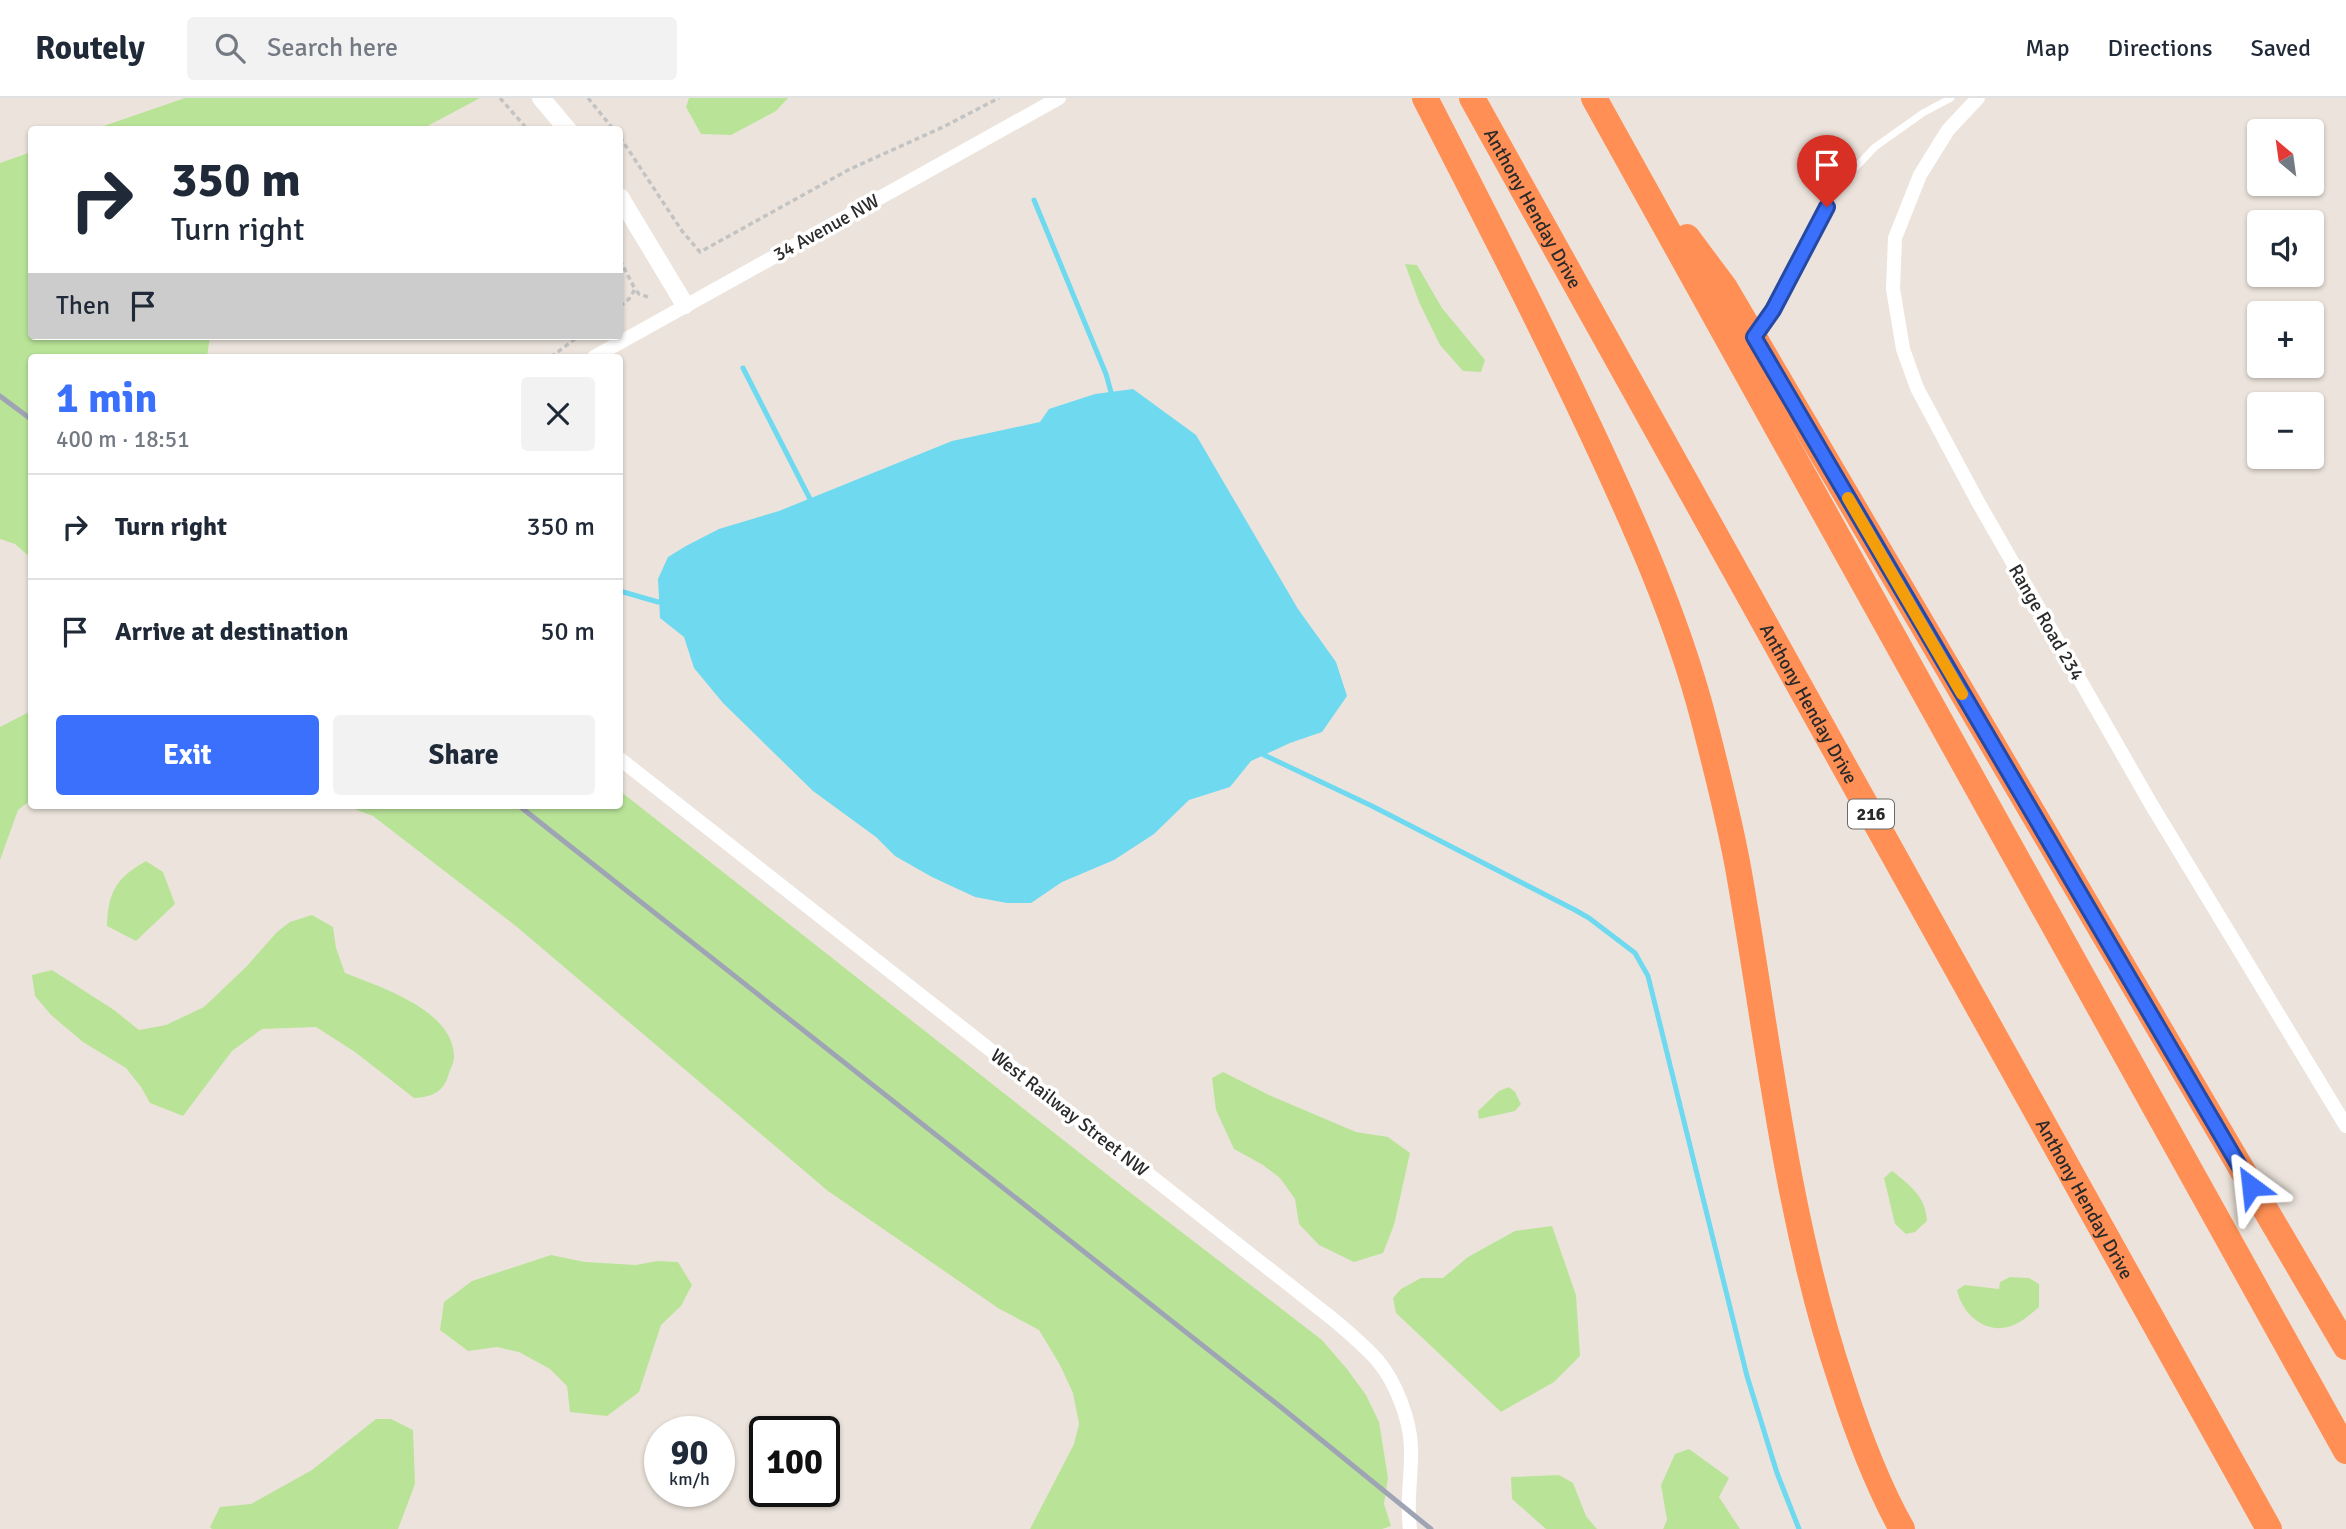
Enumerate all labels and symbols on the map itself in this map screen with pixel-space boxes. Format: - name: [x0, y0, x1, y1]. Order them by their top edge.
- north arrow: [2247, 119, 2324, 196]
- street label: Anthony Henday Drive: [1478, 124, 1587, 293]
- pin: [1797, 135, 1857, 207]
- street label: 34 Avenue NW: [769, 189, 884, 267]
- street label: Range Road 234: [2003, 560, 2089, 685]
- street label: Anthony Henday Drive: [1754, 620, 1863, 788]
- road number: 216: [1848, 800, 1894, 828]
- street label: West Railway Street NW: [985, 1044, 1153, 1182]
- street label: Anthony Henday Drive: [2030, 1115, 2138, 1284]
- position arrow: [2214, 1149, 2288, 1223]
- speed limit sign: 100: [749, 1416, 840, 1507]

